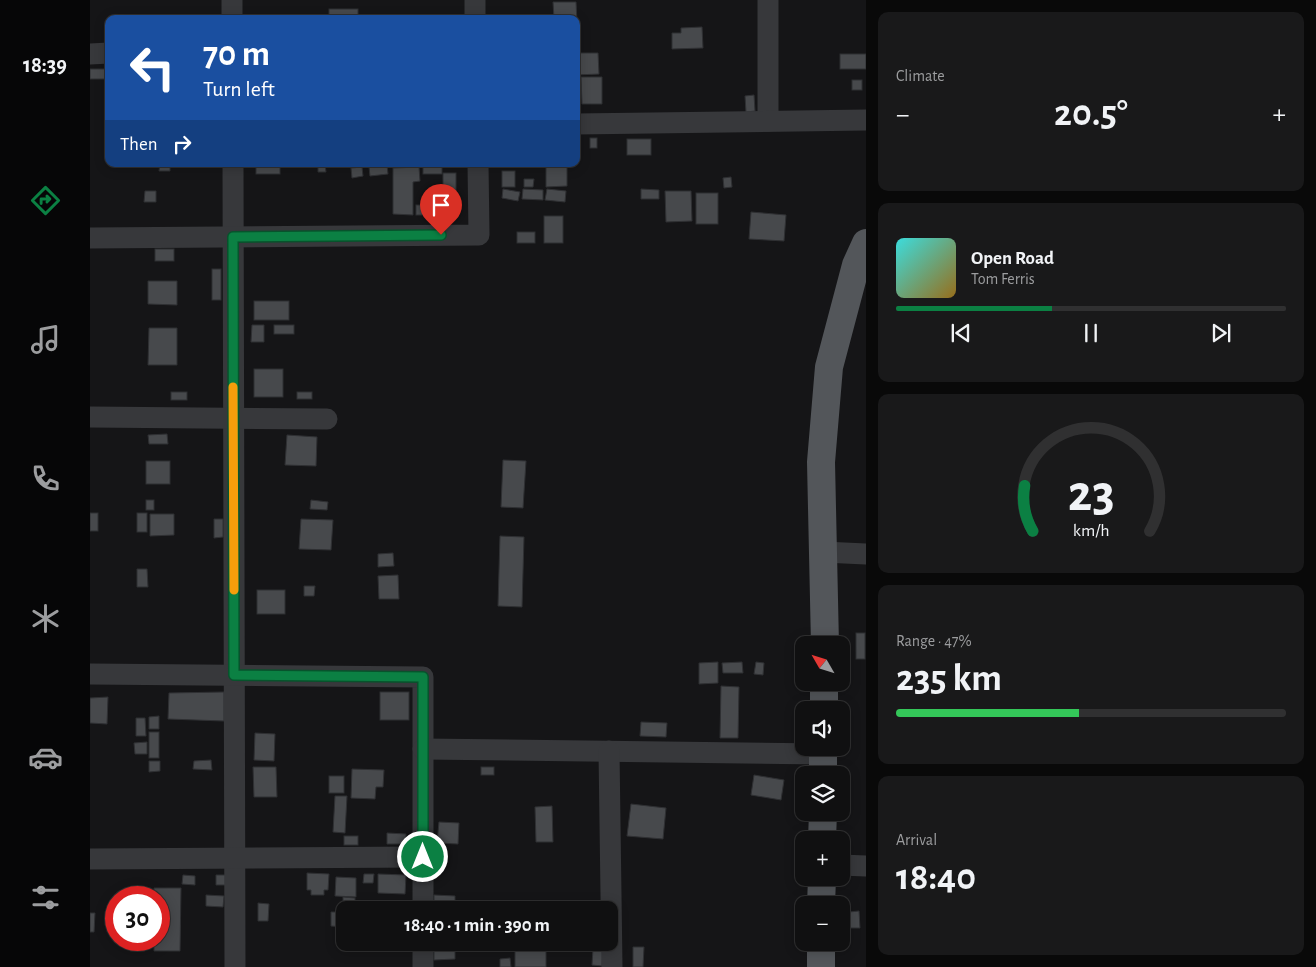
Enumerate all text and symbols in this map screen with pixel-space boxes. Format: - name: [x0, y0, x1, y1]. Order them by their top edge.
- icon: left: [120, 35, 185, 100]
- text: 70 m: [203, 37, 270, 72]
- text: 18:39: [23, 54, 67, 76]
- text: Climate: [896, 68, 945, 84]
- text: Turn left: [203, 78, 275, 100]
- text: 20.5°: [1054, 95, 1128, 133]
- text: −: [896, 101, 909, 129]
- text: +: [1273, 101, 1286, 129]
- icon: right: [168, 130, 196, 158]
- text: Then: [120, 135, 158, 154]
- icon: directions: [28, 183, 63, 218]
- pin: [420, 184, 462, 235]
- icon: arrive: [427, 191, 455, 219]
- text: Open Road: [971, 249, 1054, 268]
- text: Tom Ferris: [971, 271, 1035, 287]
- icon: previous: [947, 319, 975, 347]
- icon: pause: [1077, 319, 1105, 347]
- icon: next: [1207, 319, 1235, 347]
- icon: music: [28, 322, 63, 357]
- icon: phone: [28, 461, 63, 496]
- text: 23: [1068, 468, 1114, 520]
- text: km/h: [1073, 522, 1109, 540]
- icon: climate: [28, 601, 63, 636]
- text: Range · 47%: [896, 633, 972, 649]
- north arrow: [795, 636, 850, 691]
- map controls: [795, 636, 850, 951]
- text: 235 km: [896, 660, 1002, 698]
- button: sound: [795, 701, 850, 756]
- icon: car: [28, 740, 63, 775]
- button: layers: [795, 766, 850, 821]
- position arrow: [396, 830, 448, 882]
- button: +: [795, 831, 850, 886]
- text: Arrival: [896, 832, 937, 848]
- text: 18:40: [896, 859, 976, 897]
- icon: filters: [28, 880, 63, 915]
- speed limit sign: 30: [105, 886, 170, 951]
- button: −: [795, 896, 850, 951]
- text: 18:40 · 1 min · 390 m: [404, 916, 550, 935]

